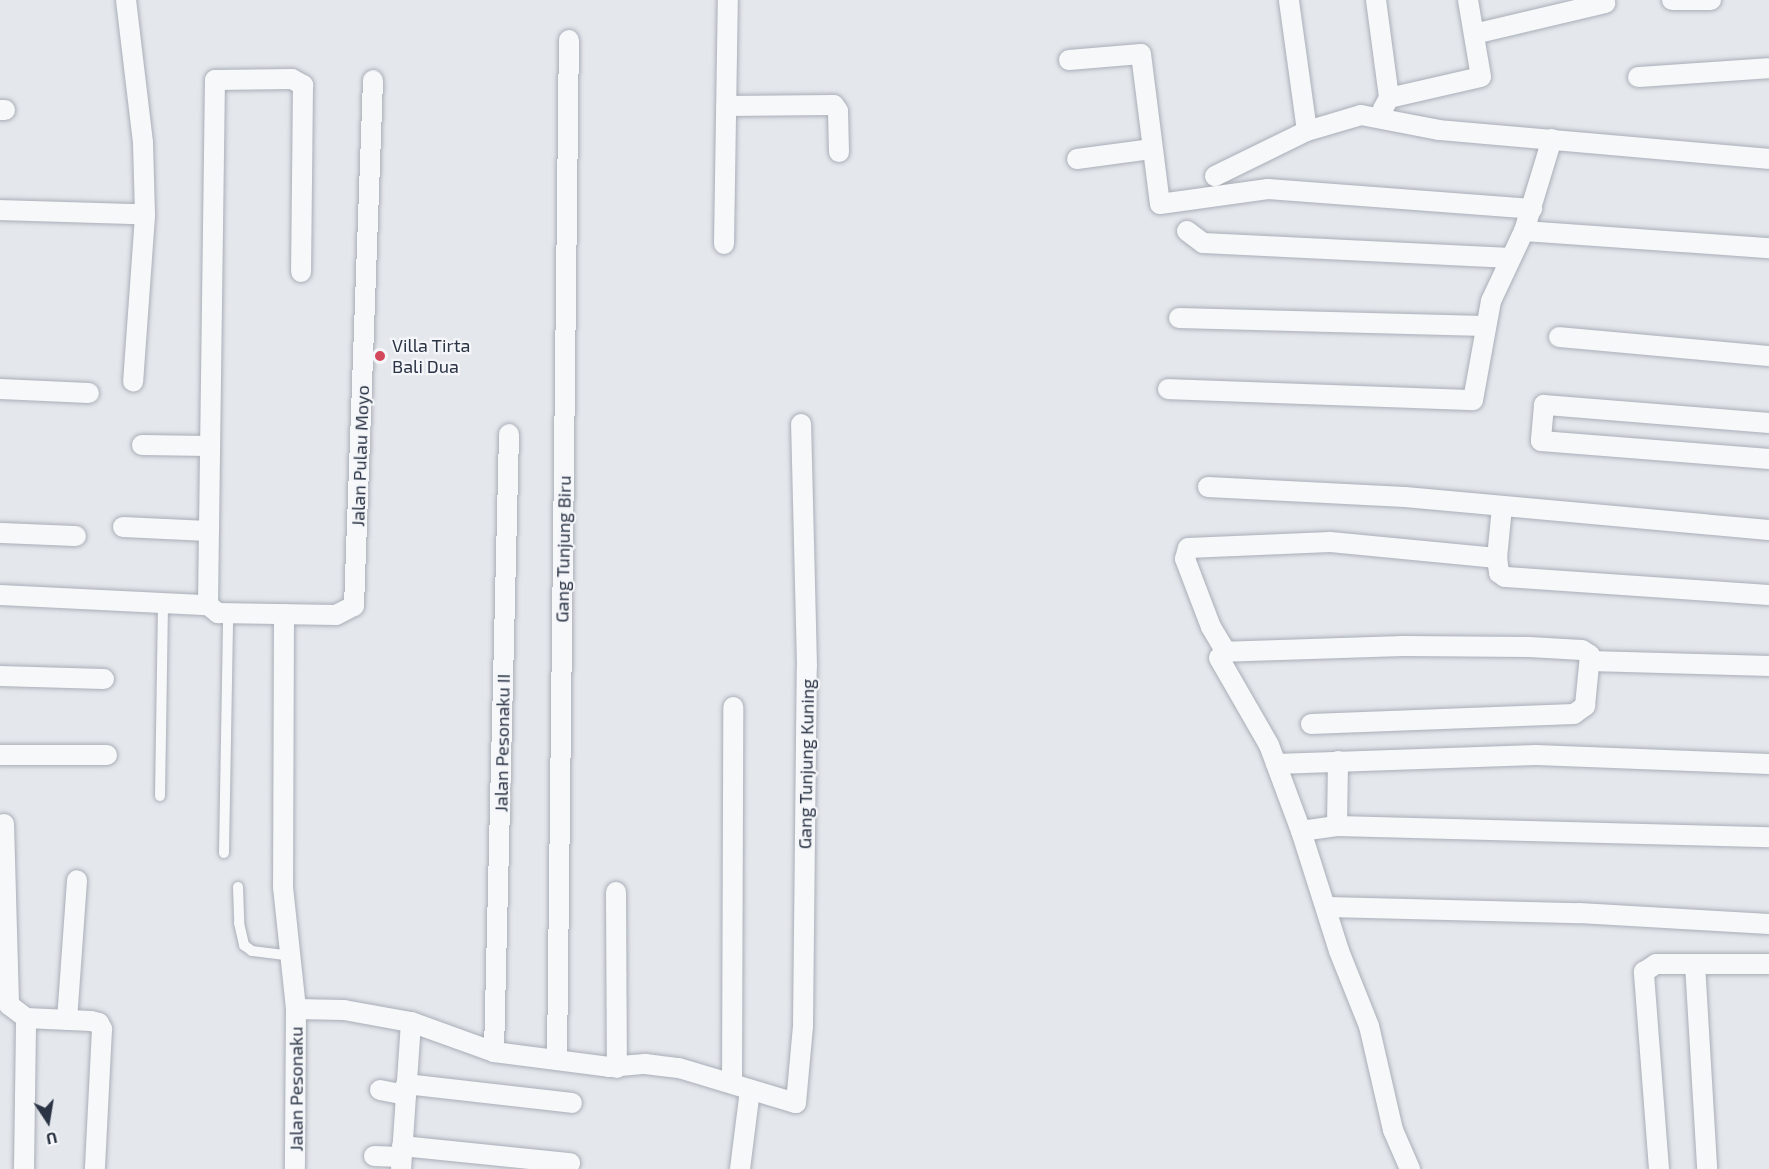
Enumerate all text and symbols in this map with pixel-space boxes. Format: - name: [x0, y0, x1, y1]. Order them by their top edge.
- place label: Villa Tirta Bali Dua: [392, 335, 471, 378]
- marker: Villa Tirta Bali Dua: [373, 349, 387, 363]
- street label: Jalan Pulau Moyo: [347, 385, 373, 527]
- street label: Gang Tunjung Biru: [551, 475, 575, 623]
- street label: Jalan Pesonaku II: [490, 674, 514, 812]
- street label: Gang Tunjung Kuning: [794, 678, 818, 850]
- street label: Jalan Pesonaku: [285, 1026, 307, 1152]
- north arrow: [18, 1091, 78, 1151]
- text: U: [45, 1129, 59, 1150]

